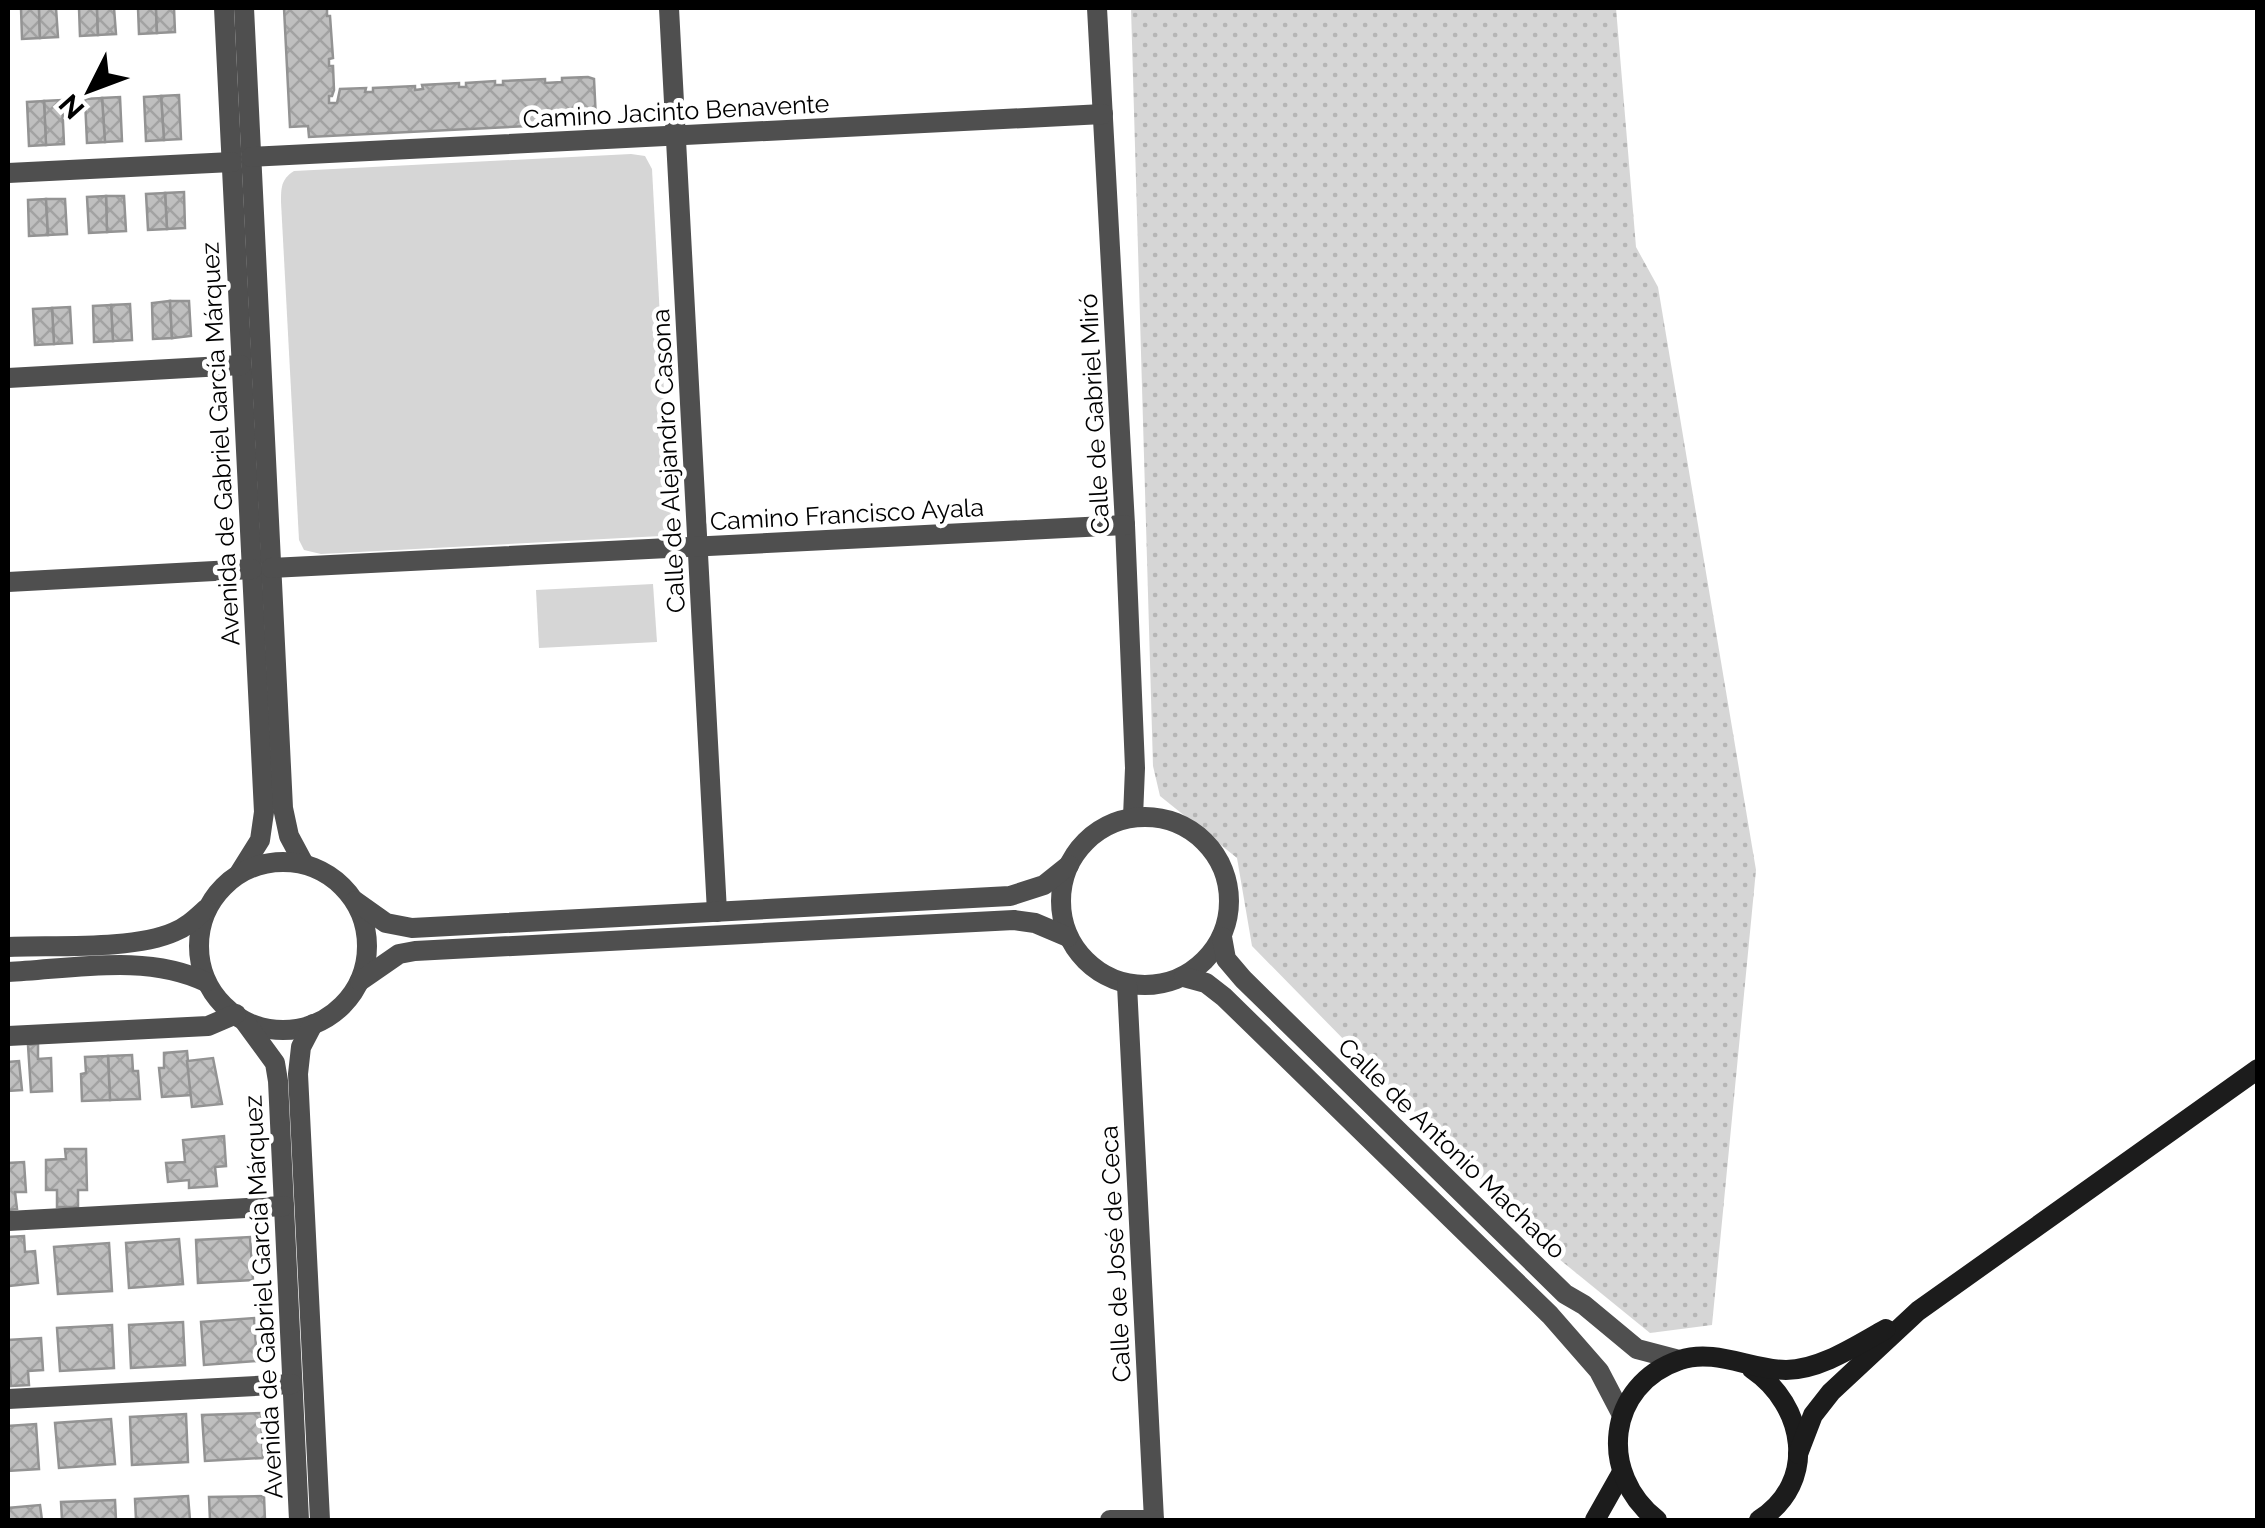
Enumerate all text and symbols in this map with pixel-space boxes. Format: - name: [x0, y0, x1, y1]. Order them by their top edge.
- north arrow: [40, 40, 140, 140]
- text: N: [52, 87, 91, 125]
- street label: Camino Jacinto Benavente: [522, 88, 830, 134]
- street label: Avenida de Gabriel García Márquez: [194, 241, 246, 647]
- street label: Calle de Gabriel Miró: [1073, 293, 1115, 535]
- street label: Calle de Alejandro Casona: [645, 308, 691, 614]
- street label: Camino Francisco Ayala: [709, 492, 985, 536]
- street label: Calle de Antonio Machado: [1332, 1031, 1572, 1265]
- street label: Avenida de Gabriel García Márquez: [237, 1094, 289, 1500]
- street label: Calle de José de Ceca: [1093, 1125, 1137, 1383]

